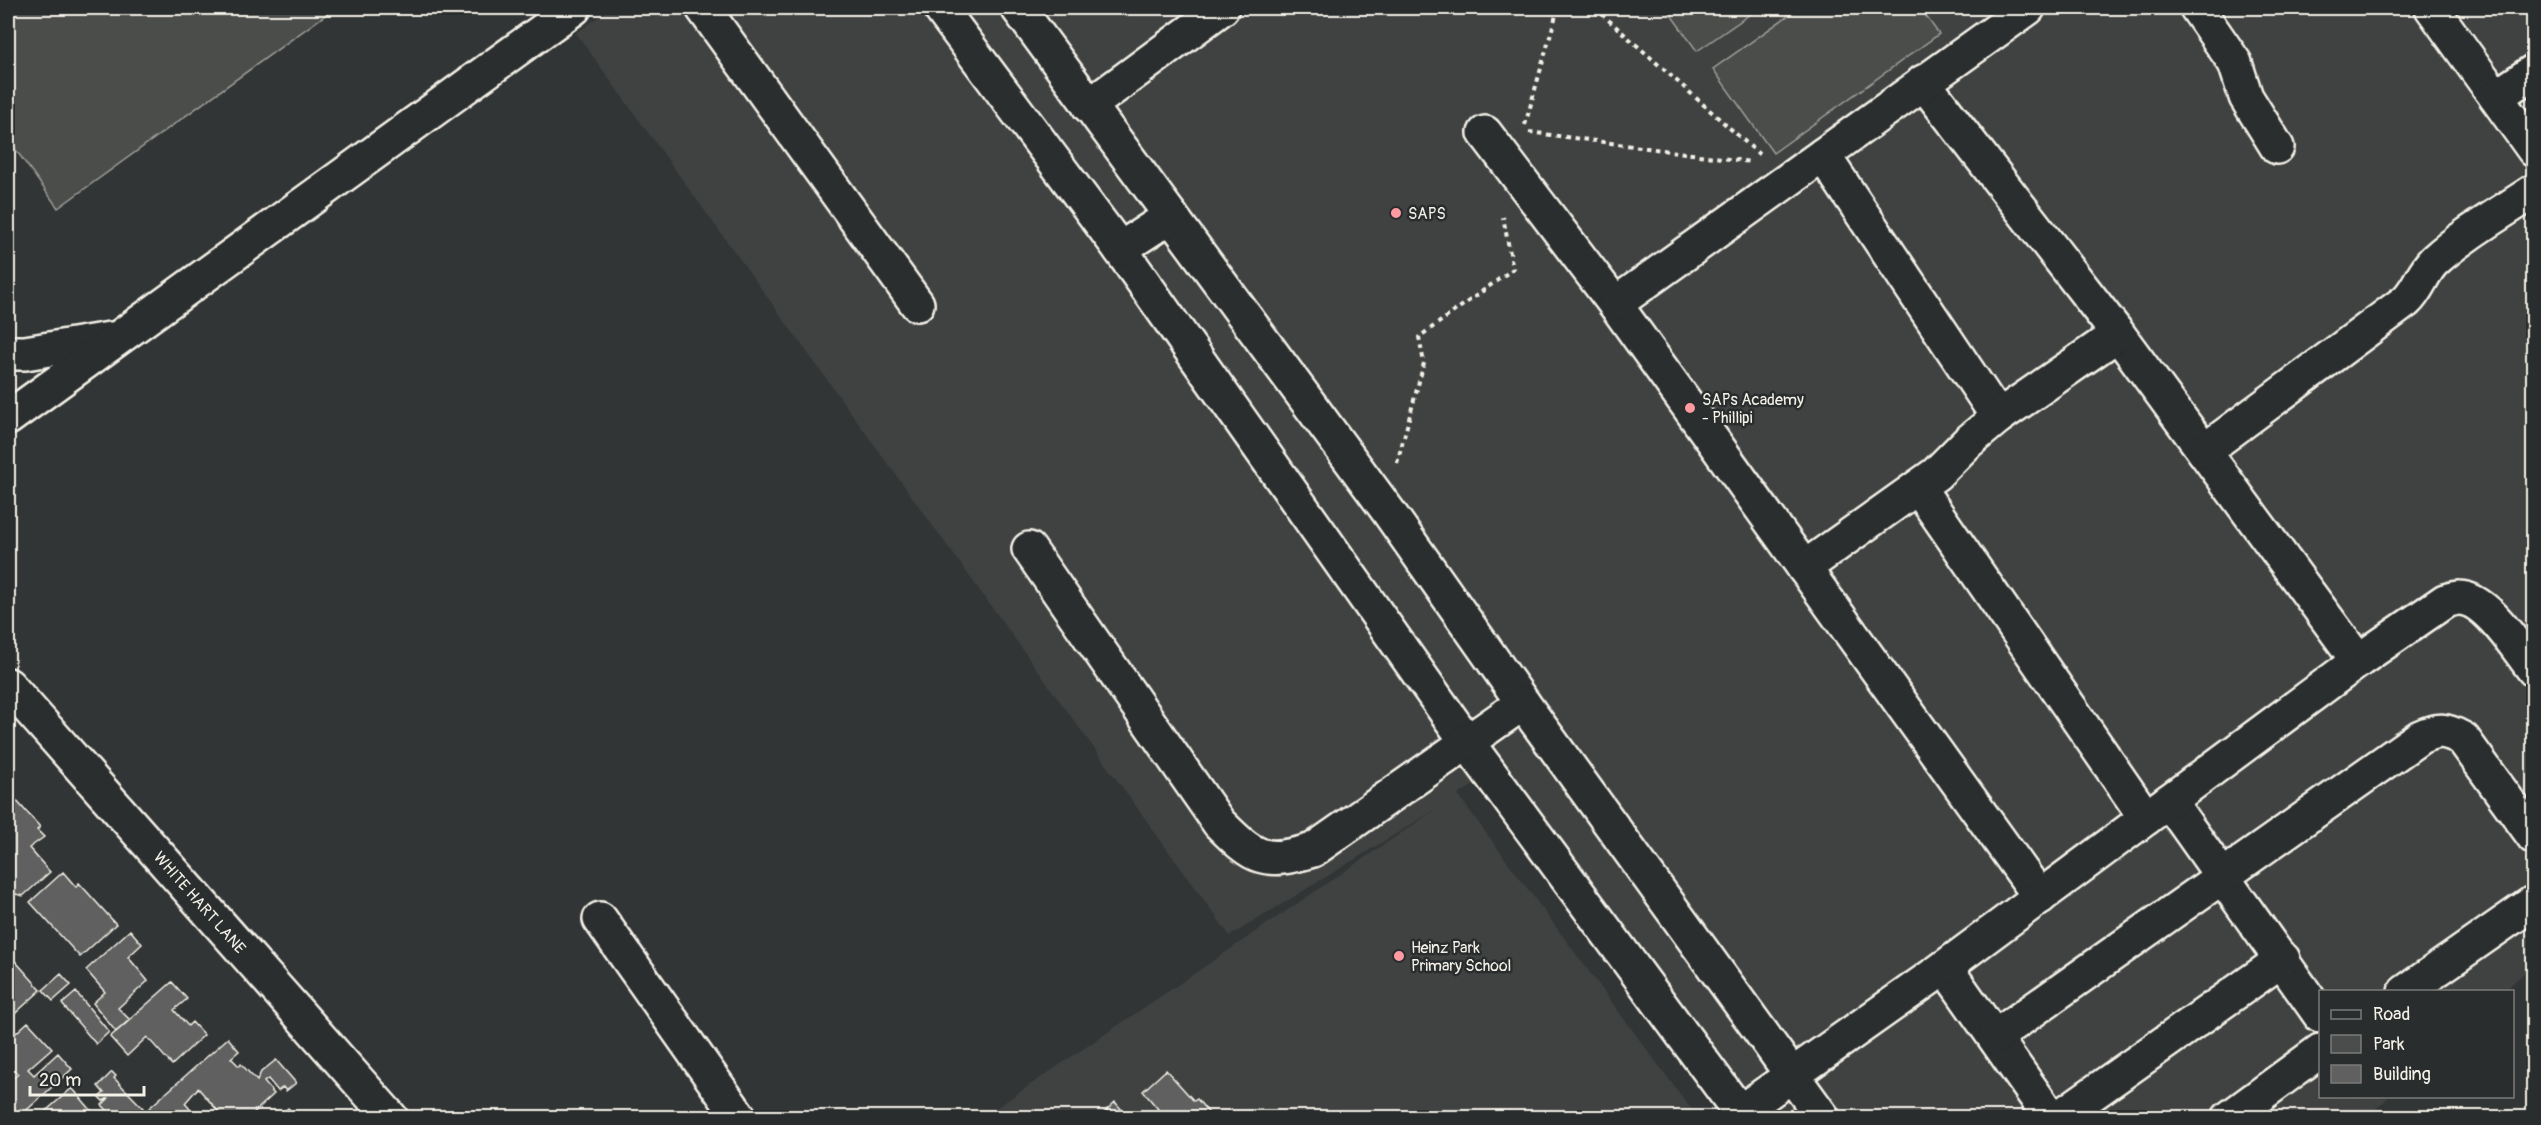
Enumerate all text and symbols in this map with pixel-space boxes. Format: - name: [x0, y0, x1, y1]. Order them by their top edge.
- place label: SAPS: [1408, 204, 1446, 224]
- marker: SAPS: [1389, 206, 1403, 220]
- place label: SAPs Academy - Phillipi: [1702, 390, 1804, 428]
- marker: SAPs Academy - Phillipi: [1683, 401, 1697, 415]
- street label: WHITE HART LANE: [149, 848, 250, 958]
- place label: Heinz Park Primary School: [1411, 938, 1511, 976]
- marker: Heinz Park Primary School: [1392, 949, 1406, 963]
- legend: [2319, 990, 2514, 1098]
- text: Road: [2373, 1003, 2410, 1026]
- text: Park: [2373, 1033, 2405, 1056]
- scale bar: [30, 1059, 144, 1097]
- text: Building: [2373, 1063, 2431, 1086]
- text: 20 m: [39, 1069, 81, 1092]

